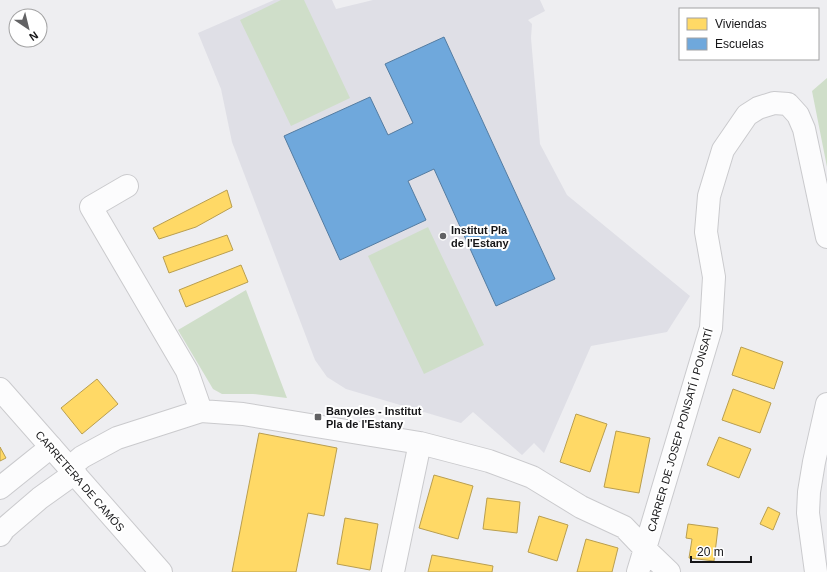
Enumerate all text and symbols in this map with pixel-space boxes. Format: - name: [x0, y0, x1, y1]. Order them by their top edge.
- north arrow: [8, 8, 48, 48]
- legend: [679, 8, 819, 60]
- text: Viviendas: [715, 17, 767, 31]
- text: N: [27, 29, 40, 43]
- text: Escuelas: [715, 37, 764, 51]
- place label: Institut Pla de l'Estany: [451, 224, 510, 249]
- marker: Institut Pla de l'Estany: [438, 231, 448, 241]
- street label: CARRER DE JOSEP PONSATÍ I PONSATÍ: [645, 326, 715, 533]
- place label: Banyoles - Institut Pla de l'Estany: [326, 405, 422, 430]
- marker: Banyoles - Institut Pla de l'Estany: [313, 412, 323, 422]
- street label: CARRETERA DE CAMÓS: [33, 428, 127, 534]
- scale bar: [691, 538, 751, 564]
- text: 20 m: [697, 545, 724, 559]

